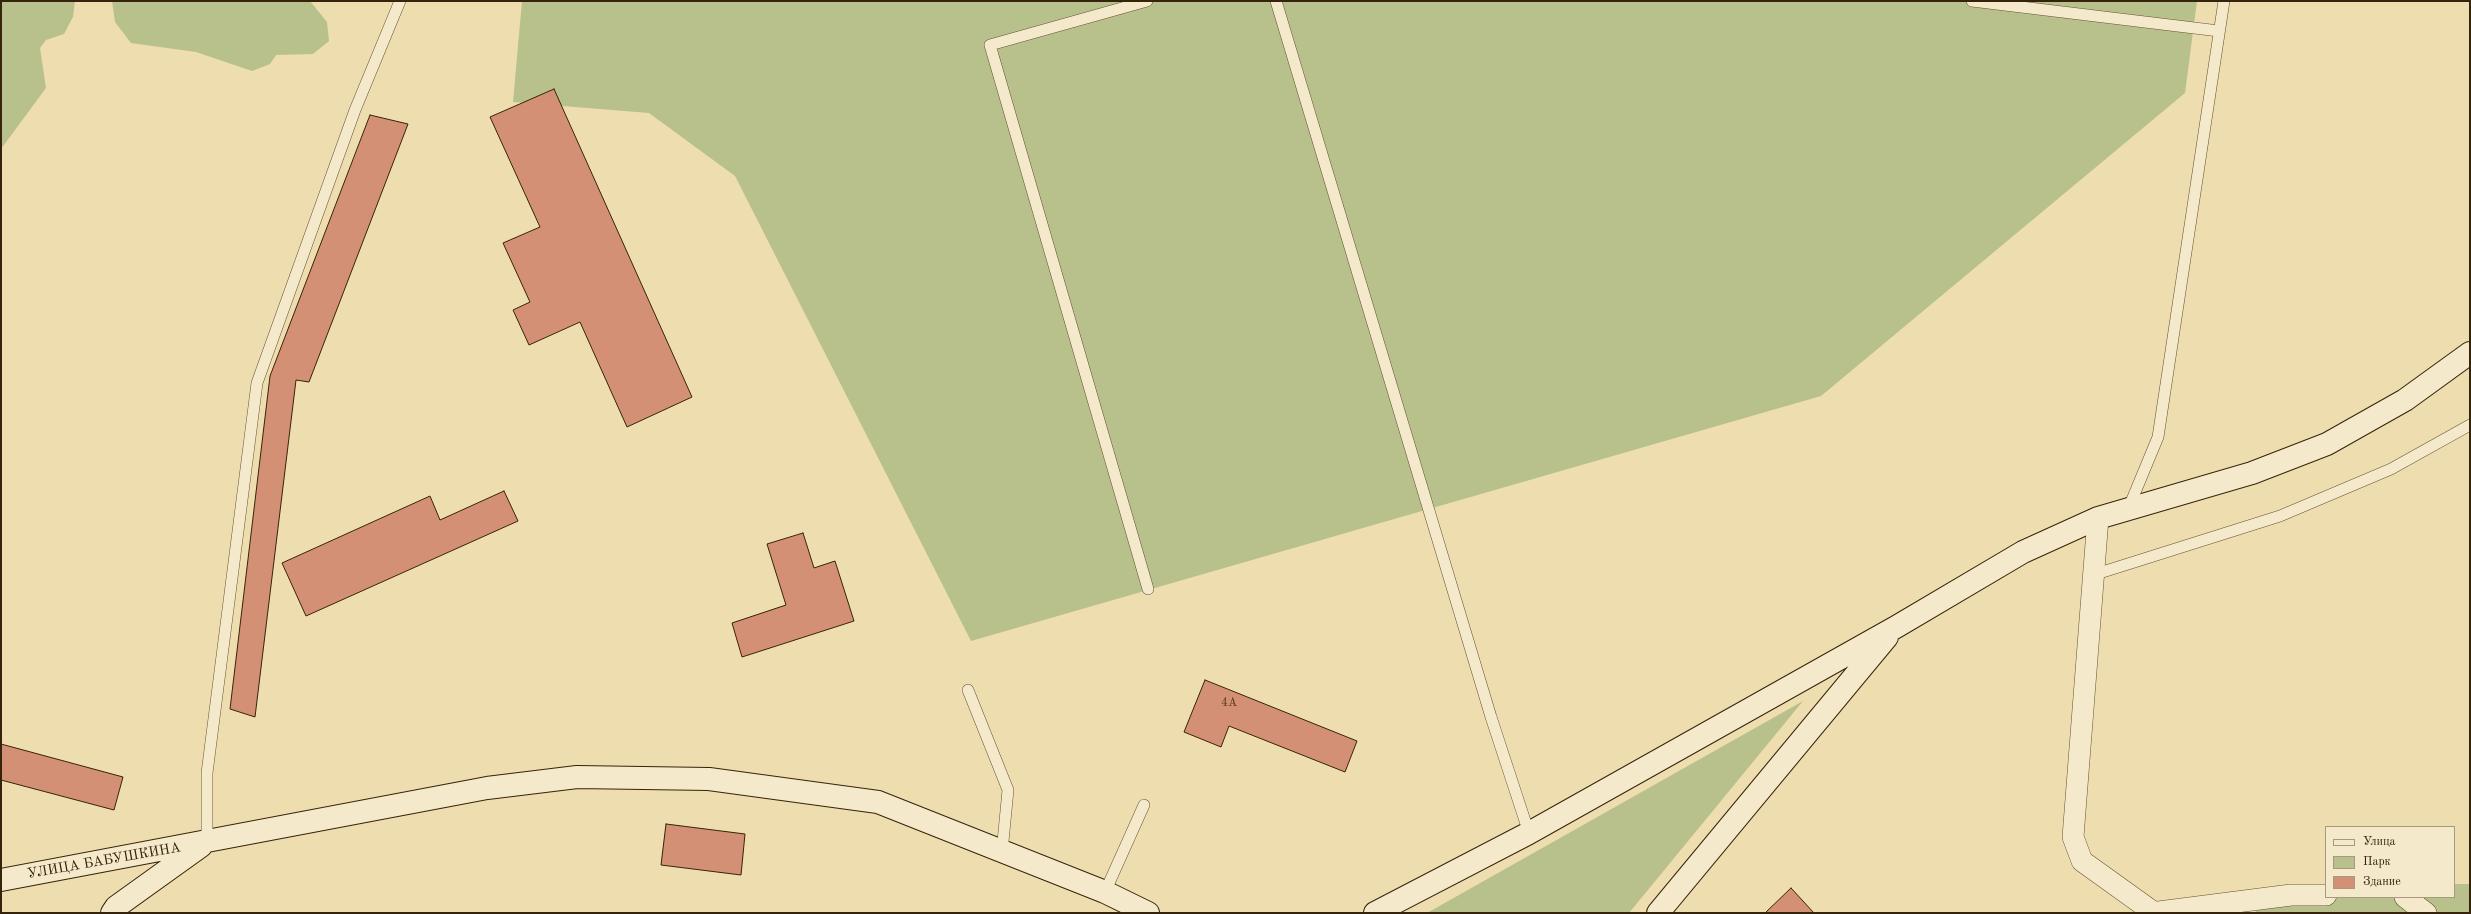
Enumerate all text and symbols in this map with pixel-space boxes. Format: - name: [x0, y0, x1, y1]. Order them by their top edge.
- house number: 4А: [1221, 696, 1237, 710]
- legend: [2325, 826, 2455, 898]
- text: Улица: [2363, 836, 2396, 848]
- street label: УЛИЦА БАБУШКИНА: [26, 839, 182, 883]
- text: Парк: [2363, 856, 2391, 868]
- text: Здание: [2363, 876, 2401, 888]

